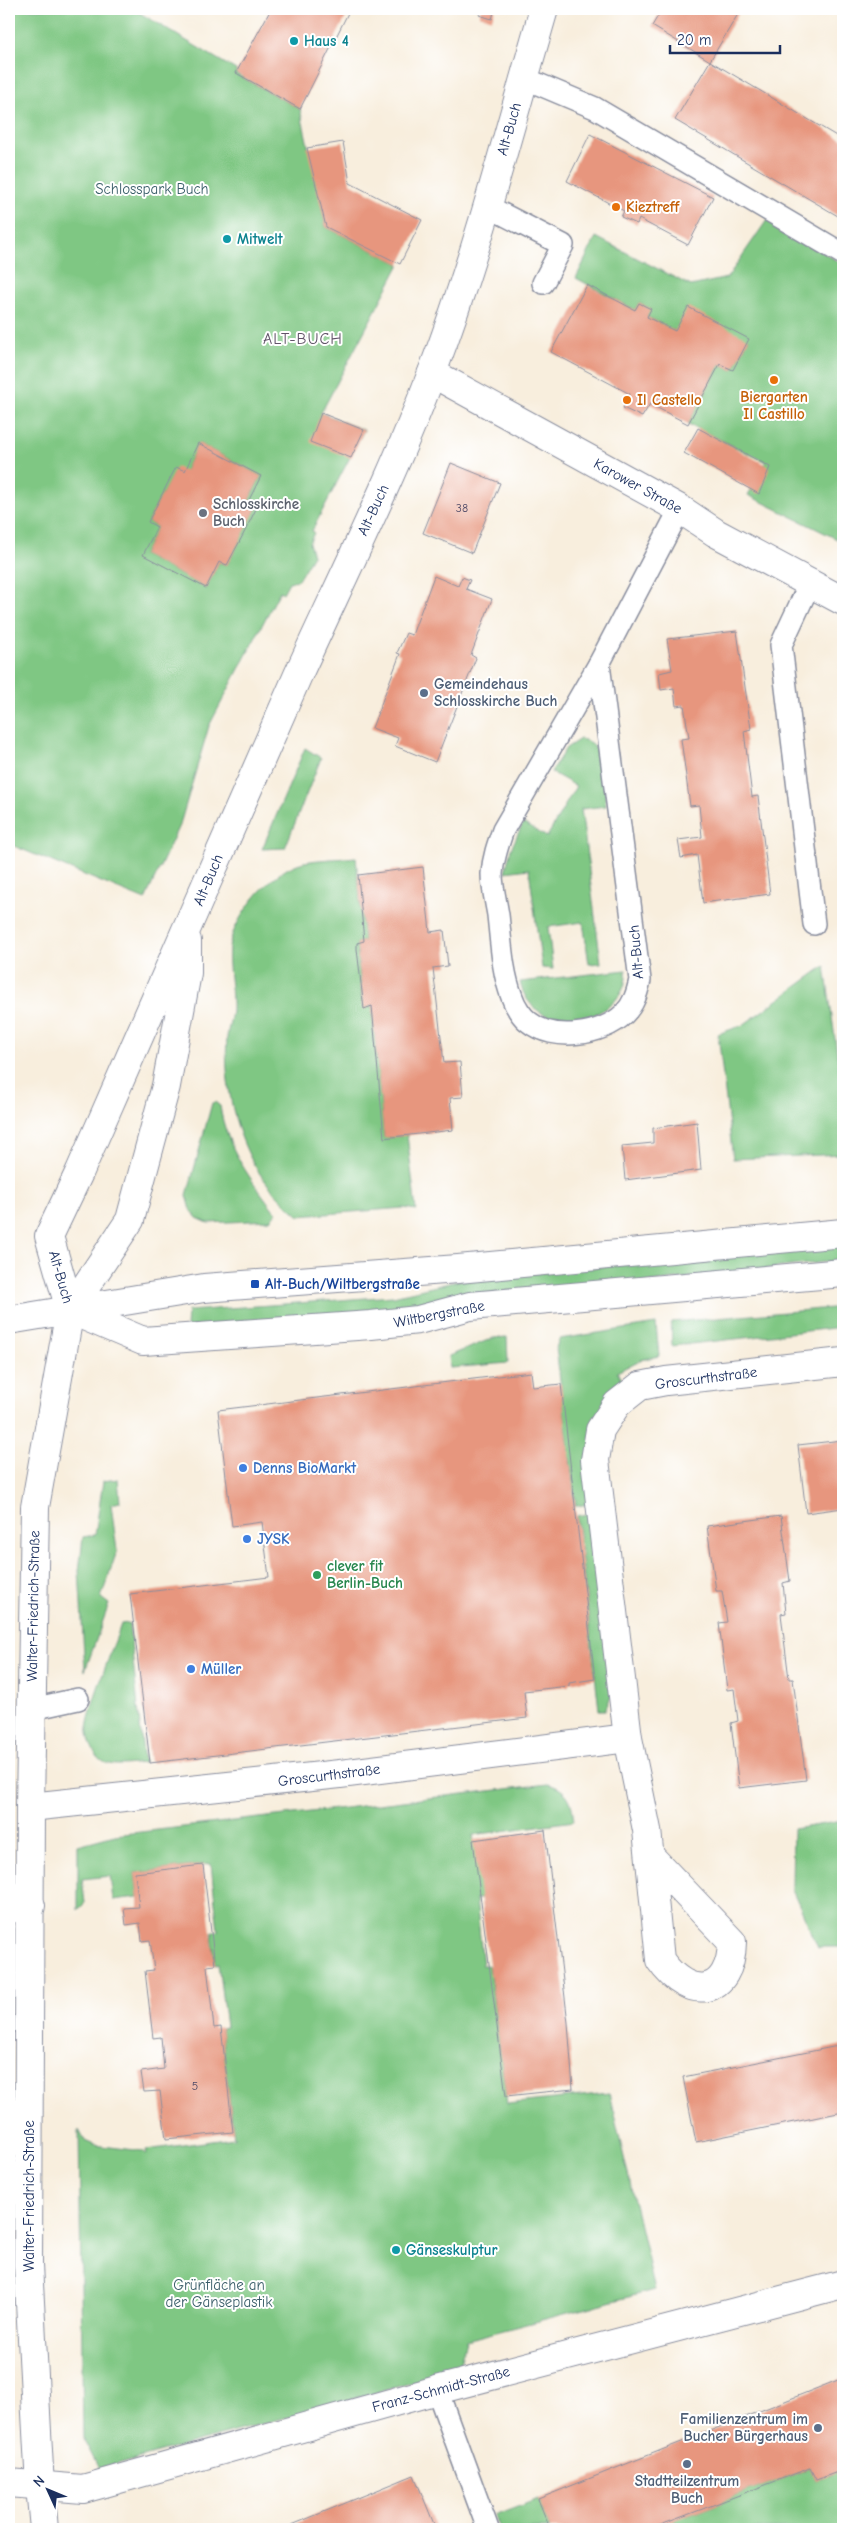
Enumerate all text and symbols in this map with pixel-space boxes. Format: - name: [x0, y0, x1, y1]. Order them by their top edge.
- scale bar: [670, 22, 780, 54]
- text: 20 m: [677, 31, 711, 49]
- place label: Haus 4: [304, 32, 349, 50]
- marker: Haus 4: [288, 35, 300, 47]
- street label: Alt-Buch: [493, 100, 525, 158]
- park label: Schlosspark Buch: [95, 180, 209, 198]
- place label: Kieztreff: [626, 198, 681, 216]
- marker: Kieztreff: [610, 201, 622, 213]
- place label: Mitwelt: [237, 230, 284, 248]
- marker: Mitwelt: [221, 233, 233, 245]
- district label: ALT-BUCH: [263, 330, 343, 348]
- marker: Biergarten Il Castillo: [768, 374, 780, 386]
- place label: Biergarten Il Castillo: [740, 388, 808, 423]
- place label: Il Castello: [637, 391, 702, 409]
- marker: Il Castello: [621, 394, 633, 406]
- street label: Karower Straße: [591, 454, 686, 518]
- street label: Alt-Buch: [353, 481, 393, 539]
- place label: Schlosskirche Buch: [213, 495, 299, 530]
- house number: 38: [456, 501, 468, 515]
- marker: Schlosskirche Buch: [197, 507, 209, 519]
- place label: Gemeindehaus Schlosskirche Buch: [434, 675, 557, 710]
- marker: Gemeindehaus Schlosskirche Buch: [418, 687, 430, 699]
- street label: Alt-Buch: [189, 851, 227, 909]
- street label: Alt-Buch: [625, 924, 647, 980]
- street label: Alt-Buch: [45, 1248, 77, 1306]
- place label: Alt-Buch/Wiltbergstraße: [265, 1275, 420, 1293]
- marker: Alt-Buch/Wiltbergstraße: [249, 1278, 261, 1290]
- street label: Wiltbergstraße: [392, 1296, 487, 1332]
- street label: Groscurthstraße: [654, 1363, 759, 1393]
- place label: Denns BioMarkt: [253, 1459, 357, 1477]
- marker: Denns BioMarkt: [237, 1462, 249, 1474]
- street label: Walter-Friedrich-Straße: [23, 1530, 43, 1682]
- place label: JYSK: [257, 1530, 290, 1548]
- marker: JYSK: [241, 1533, 253, 1545]
- place label: clever fit Berlin-Buch: [327, 1557, 403, 1592]
- marker: clever fit Berlin-Buch: [311, 1569, 323, 1581]
- place label: Müller: [201, 1660, 241, 1678]
- marker: Müller: [185, 1663, 197, 1675]
- street label: Groscurthstraße: [277, 1760, 382, 1790]
- house number: 5: [192, 2079, 198, 2093]
- street label: Walter-Friedrich-Straße: [20, 2120, 38, 2272]
- place label: Gänseskulptur: [406, 2241, 498, 2259]
- marker: Gänseskulptur: [390, 2244, 402, 2256]
- park label: Grünfläche an der Gänseplastik: [165, 2276, 273, 2311]
- street label: Franz-Schmidt-Straße: [370, 2362, 512, 2416]
- place label: Familienzentrum im Bucher Bürgerhaus: [680, 2410, 808, 2445]
- marker: Familienzentrum im Bucher Bürgerhaus: [812, 2422, 824, 2434]
- marker: Stadtteilzentrum Buch: [681, 2458, 693, 2470]
- north arrow: [22, 2466, 72, 2516]
- text: N: [30, 2472, 48, 2491]
- place label: Stadtteilzentrum Buch: [635, 2472, 739, 2507]

